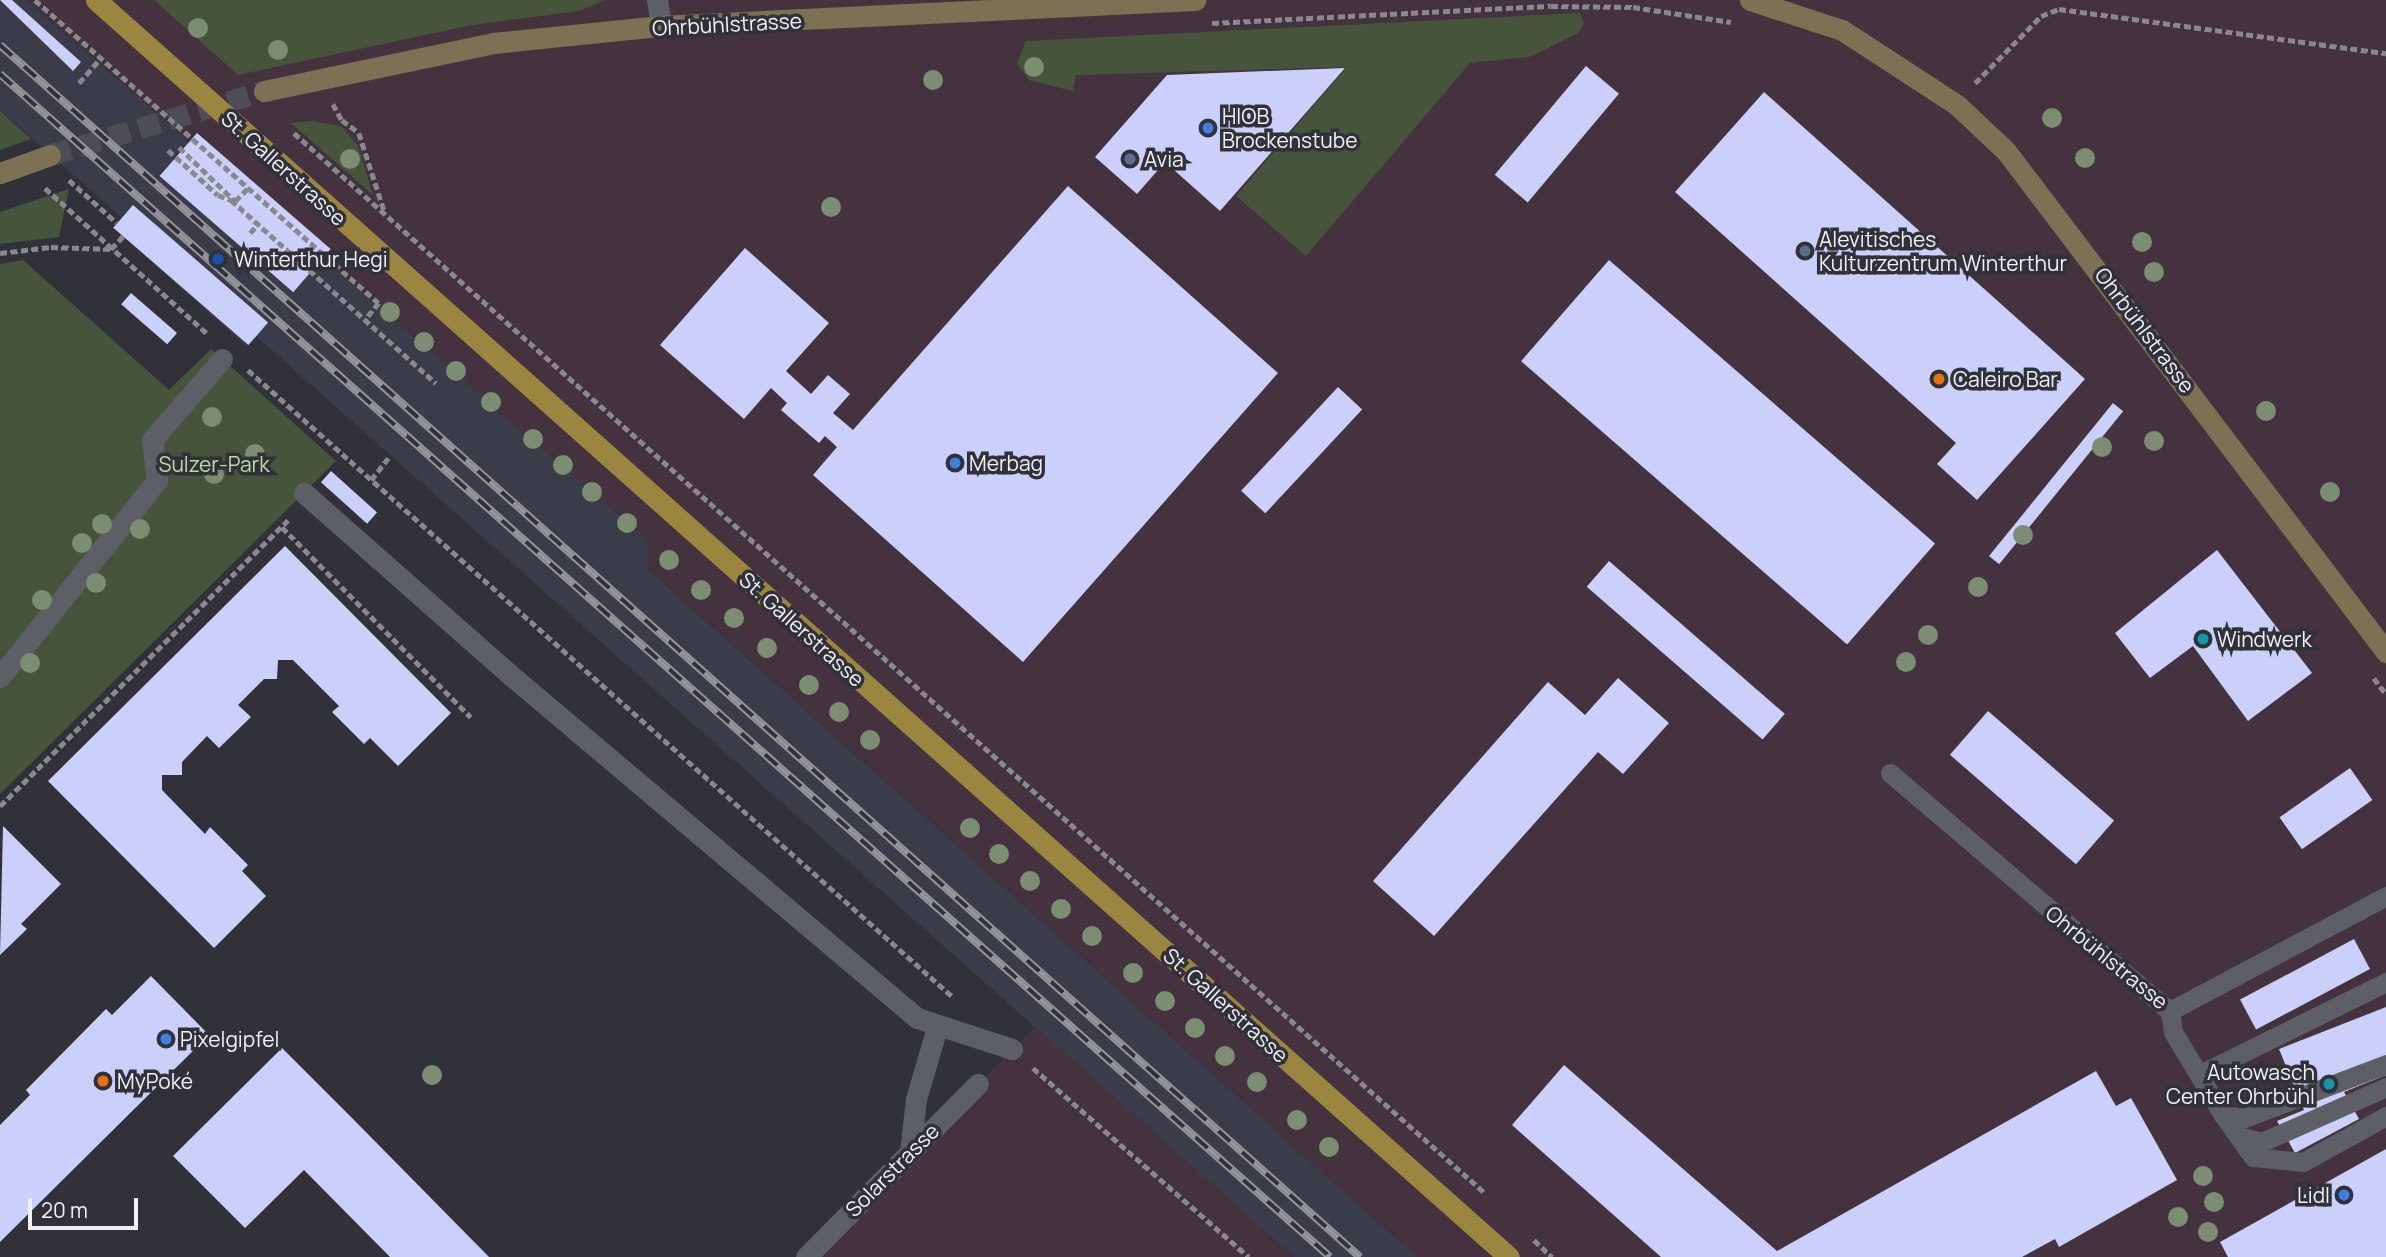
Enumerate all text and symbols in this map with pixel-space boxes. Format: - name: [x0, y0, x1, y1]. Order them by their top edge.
- street label: Ohrbühlstrasse: [651, 7, 803, 41]
- place label: HIOB Brockenstube: [1222, 103, 1358, 153]
- street label: St. Gallerstrasse: [216, 105, 352, 231]
- marker: HIOB Brockenstube: [1200, 120, 1216, 136]
- place label: Avia: [1144, 146, 1184, 172]
- marker: Avia: [1122, 151, 1138, 167]
- place label: Alevitisches Kulturzentrum Winterthur: [1819, 226, 2067, 276]
- marker: Alevitisches Kulturzentrum Winterthur: [1797, 243, 1813, 259]
- place label: Winterthur Hegi: [234, 246, 388, 272]
- marker: Winterthur Hegi: [208, 249, 228, 269]
- street label: Ohrbühlstrasse: [2090, 262, 2200, 398]
- place label: Caleiro Bar: [1953, 366, 2058, 392]
- marker: Caleiro Bar: [1931, 371, 1947, 387]
- place label: Merbag: [969, 450, 1043, 476]
- park label: Sulzer-Park: [158, 451, 270, 477]
- marker: Merbag: [947, 455, 963, 471]
- street label: St. Gallerstrasse: [734, 566, 870, 692]
- place label: Windwerk: [2217, 626, 2312, 652]
- marker: Windwerk: [2195, 631, 2211, 647]
- street label: Ohrbühlstrasse: [2041, 900, 2173, 1014]
- street label: St. Gallerstrasse: [1158, 942, 1294, 1068]
- place label: Pixelgipfel: [180, 1026, 279, 1052]
- marker: Pixelgipfel: [158, 1031, 174, 1047]
- place label: Autowasch Center Ohrbühl: [2166, 1059, 2315, 1109]
- place label: MyPoké: [117, 1068, 193, 1094]
- marker: MyPoké: [95, 1073, 111, 1089]
- marker: Autowasch Center Ohrbühl: [2321, 1076, 2337, 1092]
- street label: Solarstrasse: [840, 1118, 944, 1222]
- place label: Lidl: [2297, 1182, 2330, 1208]
- scale bar: [32, 1184, 142, 1228]
- marker: Lidl: [2336, 1187, 2352, 1203]
- text: 20 m: [41, 1196, 88, 1224]

